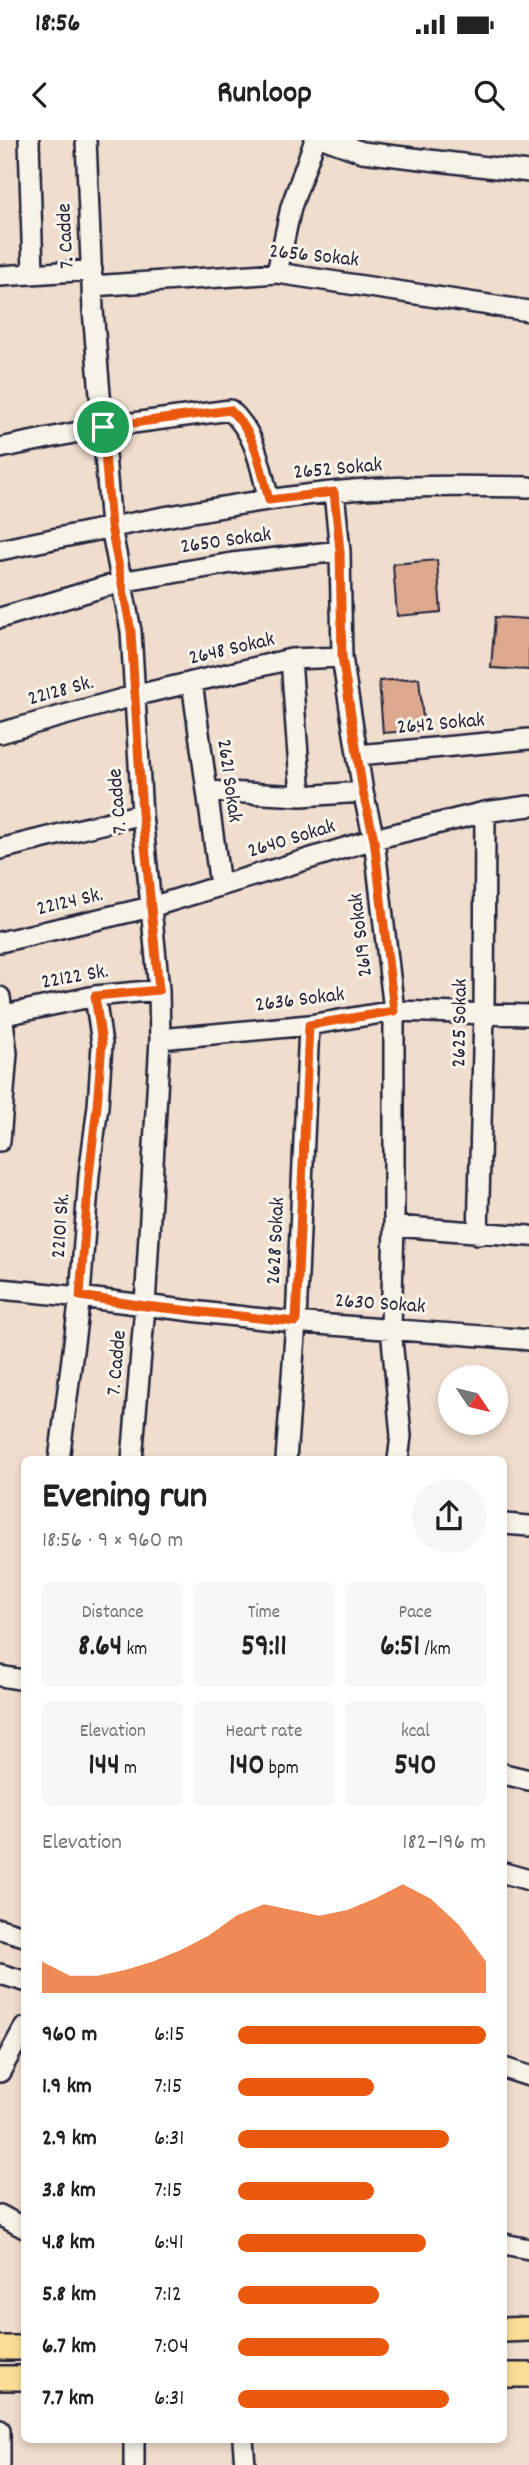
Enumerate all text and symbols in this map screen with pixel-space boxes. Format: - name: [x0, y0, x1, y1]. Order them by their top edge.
- text: 18:56: [35, 6, 80, 43]
- text: Runloop: [217, 72, 312, 118]
- icon: back: [21, 76, 59, 114]
- icon: search: [470, 76, 508, 114]
- street label: 7. Cadde: [50, 203, 84, 269]
- street label: 2656 Sokak: [268, 237, 360, 277]
- pin: [73, 397, 133, 457]
- icon: arrive: [84, 408, 122, 446]
- street label: 2652 Sokak: [292, 451, 384, 489]
- street label: 2650 Sokak: [179, 521, 273, 563]
- street label: 2648 Sokak: [186, 626, 278, 674]
- street label: 22128 Sk.: [25, 669, 97, 715]
- street label: 2642 Sokak: [396, 706, 486, 744]
- street label: 2621 Sokak: [207, 737, 249, 825]
- street label: 7. Cadde: [101, 767, 137, 835]
- street label: 2640 Sokak: [245, 812, 339, 868]
- street label: 22124 Sk.: [34, 881, 106, 925]
- street label: 2619 Sokak: [342, 891, 382, 979]
- street label: 22122 Sk.: [39, 957, 111, 999]
- street label: 2625 Sokak: [445, 978, 477, 1068]
- street label: 2636 Sokak: [254, 981, 346, 1021]
- street label: 22101 Sk.: [45, 1192, 79, 1260]
- street label: 2628 Sokak: [260, 1196, 294, 1286]
- street label: 2630 Sokak: [334, 1287, 426, 1323]
- street label: 7. Cadde: [100, 1329, 136, 1397]
- north arrow: [438, 1365, 508, 1435]
- map controls: [438, 1365, 508, 1435]
- text: Evening run: [42, 1471, 207, 1526]
- button: share: [412, 1479, 486, 1553]
- text: 18:56 · 9 × 960 m: [42, 1525, 183, 1558]
- text: Distance: [82, 1600, 144, 1627]
- text: Time: [248, 1600, 280, 1627]
- text: Pace: [399, 1600, 432, 1627]
- text: 8.64: [78, 1627, 122, 1670]
- text: 59:11: [241, 1627, 287, 1670]
- text: 6:51: [380, 1627, 420, 1670]
- text: km: [122, 1637, 147, 1664]
- text: /km: [420, 1637, 451, 1664]
- text: Elevation: [80, 1719, 146, 1746]
- text: Heart rate: [226, 1719, 302, 1746]
- text: kcal: [401, 1719, 430, 1746]
- text: 144: [88, 1746, 120, 1789]
- text: 140: [229, 1746, 264, 1789]
- text: 540: [394, 1746, 437, 1789]
- text: m: [120, 1756, 137, 1783]
- text: bpm: [264, 1756, 299, 1783]
- text: Elevation: [42, 1827, 122, 1860]
- text: 182–196 m: [402, 1827, 486, 1860]
- text: 960 m: [42, 2019, 97, 2052]
- text: 6:15: [154, 2019, 185, 2052]
- text: 1.9 km: [42, 2071, 92, 2104]
- text: 7:15: [154, 2071, 182, 2104]
- text: 2.9 km: [42, 2123, 97, 2156]
- text: 6:31: [154, 2123, 184, 2156]
- text: 3.8 km: [42, 2175, 96, 2208]
- text: 7:15: [154, 2175, 182, 2208]
- text: 4.8 km: [42, 2227, 95, 2260]
- text: 6:41: [154, 2227, 184, 2260]
- text: 5.8 km: [42, 2279, 96, 2312]
- text: 7:12: [154, 2279, 182, 2312]
- text: 6.7 km: [42, 2331, 96, 2364]
- text: 7:04: [154, 2331, 189, 2364]
- text: 7.7 km: [42, 2383, 94, 2416]
- text: 6:31: [154, 2383, 184, 2416]

